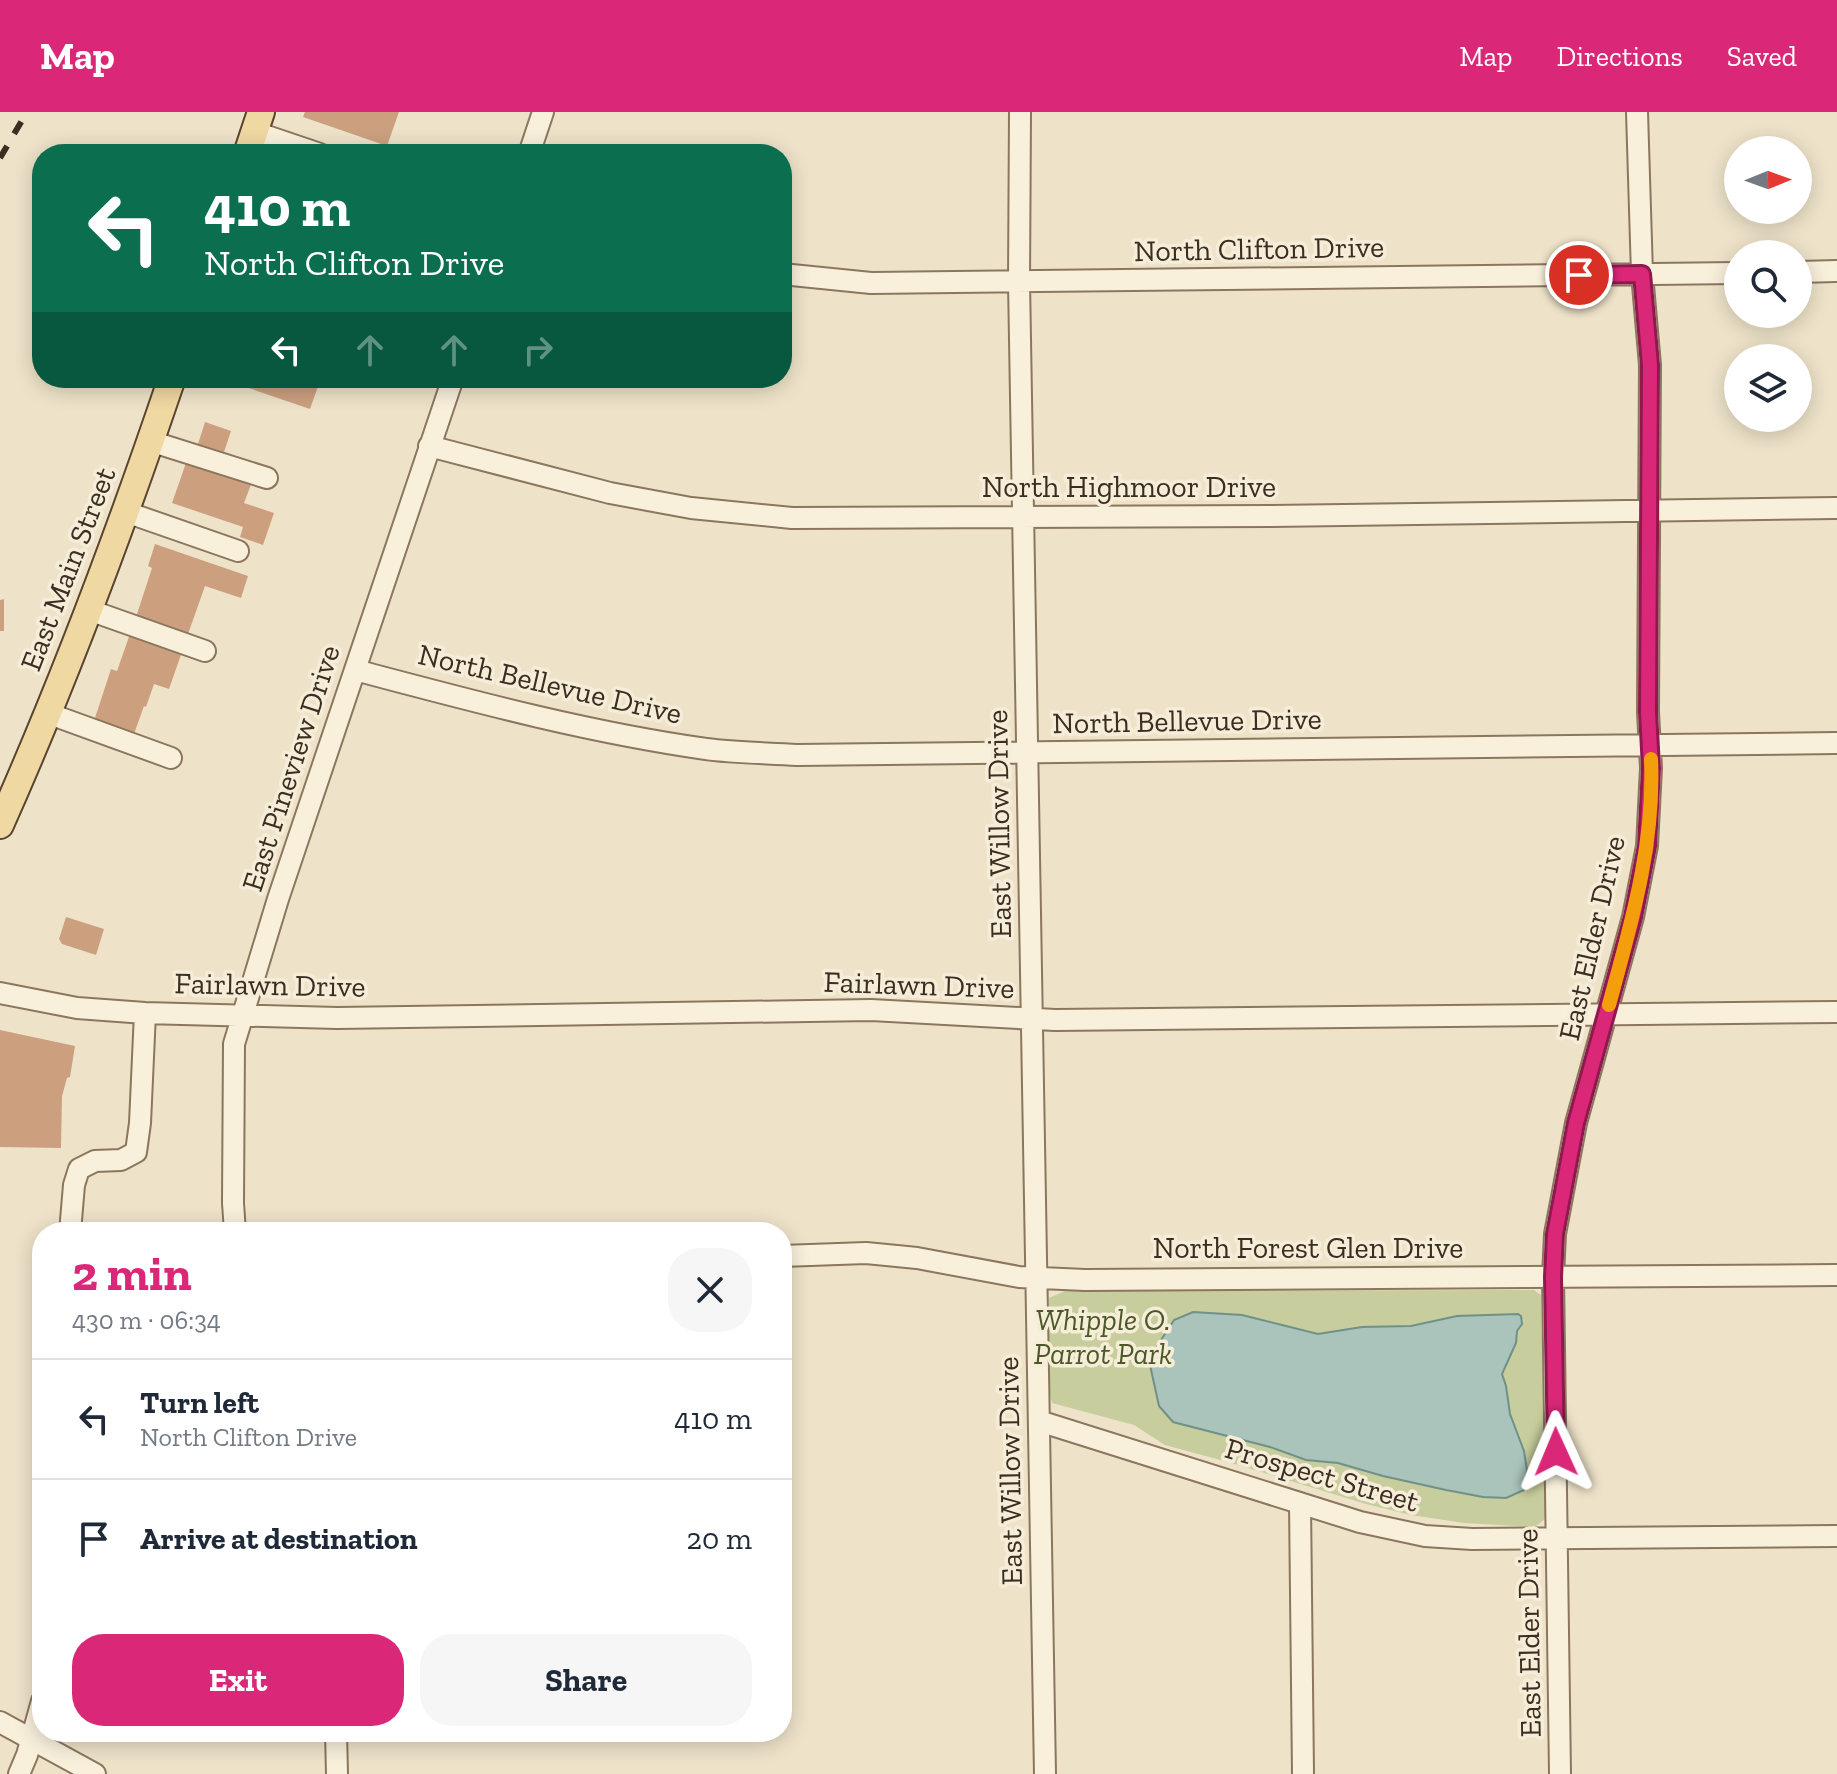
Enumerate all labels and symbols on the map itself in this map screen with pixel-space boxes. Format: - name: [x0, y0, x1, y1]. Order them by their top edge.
- north arrow: [1724, 136, 1812, 224]
- street label: North Clifton Drive: [1134, 229, 1384, 269]
- pin: [1545, 241, 1613, 309]
- street label: East Main Street: [13, 462, 123, 676]
- street label: North Highmoor Drive: [982, 469, 1276, 505]
- street label: North Bellevue Drive: [415, 636, 685, 732]
- street label: East Pineview Drive: [234, 640, 348, 896]
- street label: North Bellevue Drive: [1052, 701, 1322, 741]
- street label: East Willow Drive: [979, 709, 1019, 939]
- street label: East Elder Drive: [1551, 832, 1633, 1044]
- street label: Fairlawn Drive: [823, 964, 1015, 1006]
- street label: Fairlawn Drive: [174, 965, 366, 1005]
- street label: North Forest Glen Drive: [1153, 1230, 1463, 1266]
- park label: Whipple O. Parrot Park: [1034, 1302, 1172, 1372]
- street label: East Willow Drive: [990, 1356, 1030, 1586]
- position arrow: [1514, 1410, 1598, 1494]
- street label: Prospect Street: [1221, 1430, 1423, 1520]
- street label: East Elder Drive: [1509, 1528, 1549, 1738]

